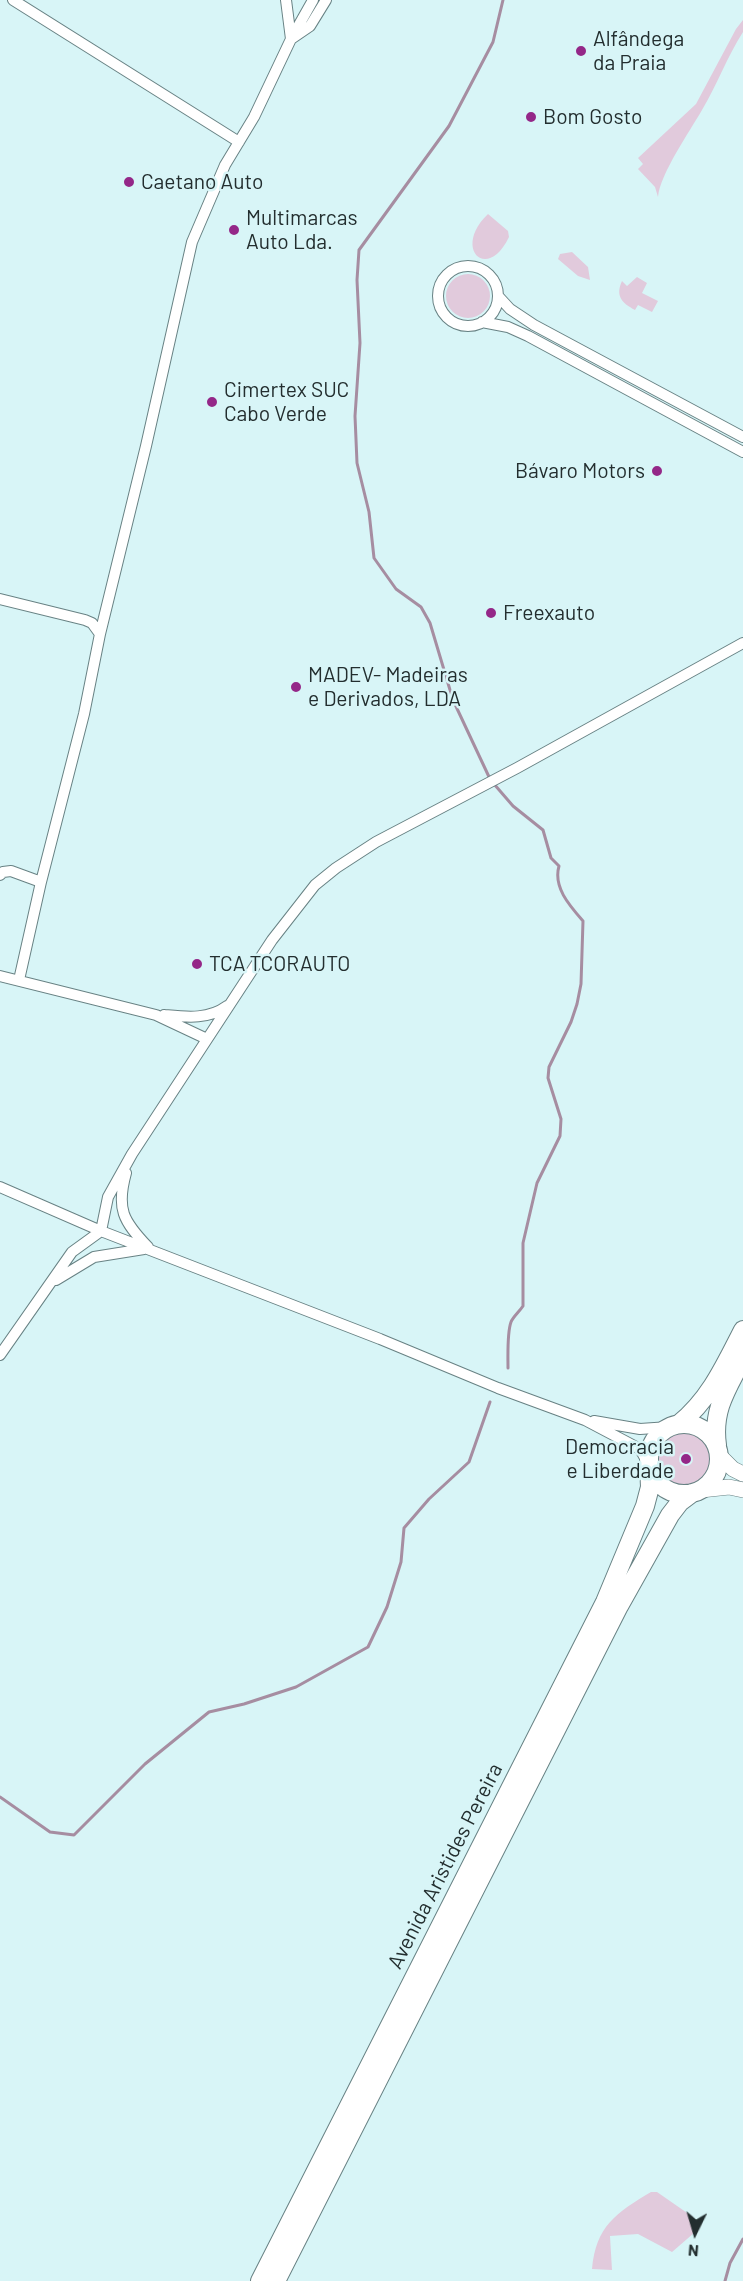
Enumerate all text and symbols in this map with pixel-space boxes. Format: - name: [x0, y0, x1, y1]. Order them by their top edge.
- place label: Alfândega da Praia: [593, 26, 684, 76]
- marker: Alfândega da Praia: [574, 44, 588, 58]
- place label: Bom Gosto: [543, 104, 642, 130]
- marker: Bom Gosto: [524, 110, 538, 124]
- place label: Caetano Auto: [141, 169, 263, 195]
- marker: Caetano Auto: [122, 175, 136, 189]
- place label: Multimarcas Auto Lda.: [246, 205, 357, 255]
- marker: Multimarcas Auto Lda.: [227, 223, 241, 237]
- place label: Cimertex SUC Cabo Verde: [224, 377, 349, 427]
- marker: Cimertex SUC Cabo Verde: [205, 395, 219, 409]
- place label: Bávaro Motors: [515, 458, 645, 484]
- marker: Bávaro Motors: [650, 464, 664, 478]
- place label: Freexauto: [503, 600, 595, 626]
- marker: Freexauto: [484, 606, 498, 620]
- place label: MADEV- Madeiras e Derivados, LDA: [308, 662, 468, 712]
- marker: MADEV- Madeiras e Derivados, LDA: [289, 680, 303, 694]
- place label: TCA TCORAUTO: [209, 951, 350, 977]
- marker: TCA TCORAUTO: [190, 957, 204, 971]
- place label: Democracia e Liberdade: [565, 1434, 674, 1484]
- marker: Democracia e Liberdade: [679, 1452, 693, 1466]
- street label: Avenida Aristides Pereira: [382, 1759, 508, 1973]
- north arrow: [665, 2203, 725, 2263]
- text: N: [687, 2242, 700, 2261]

